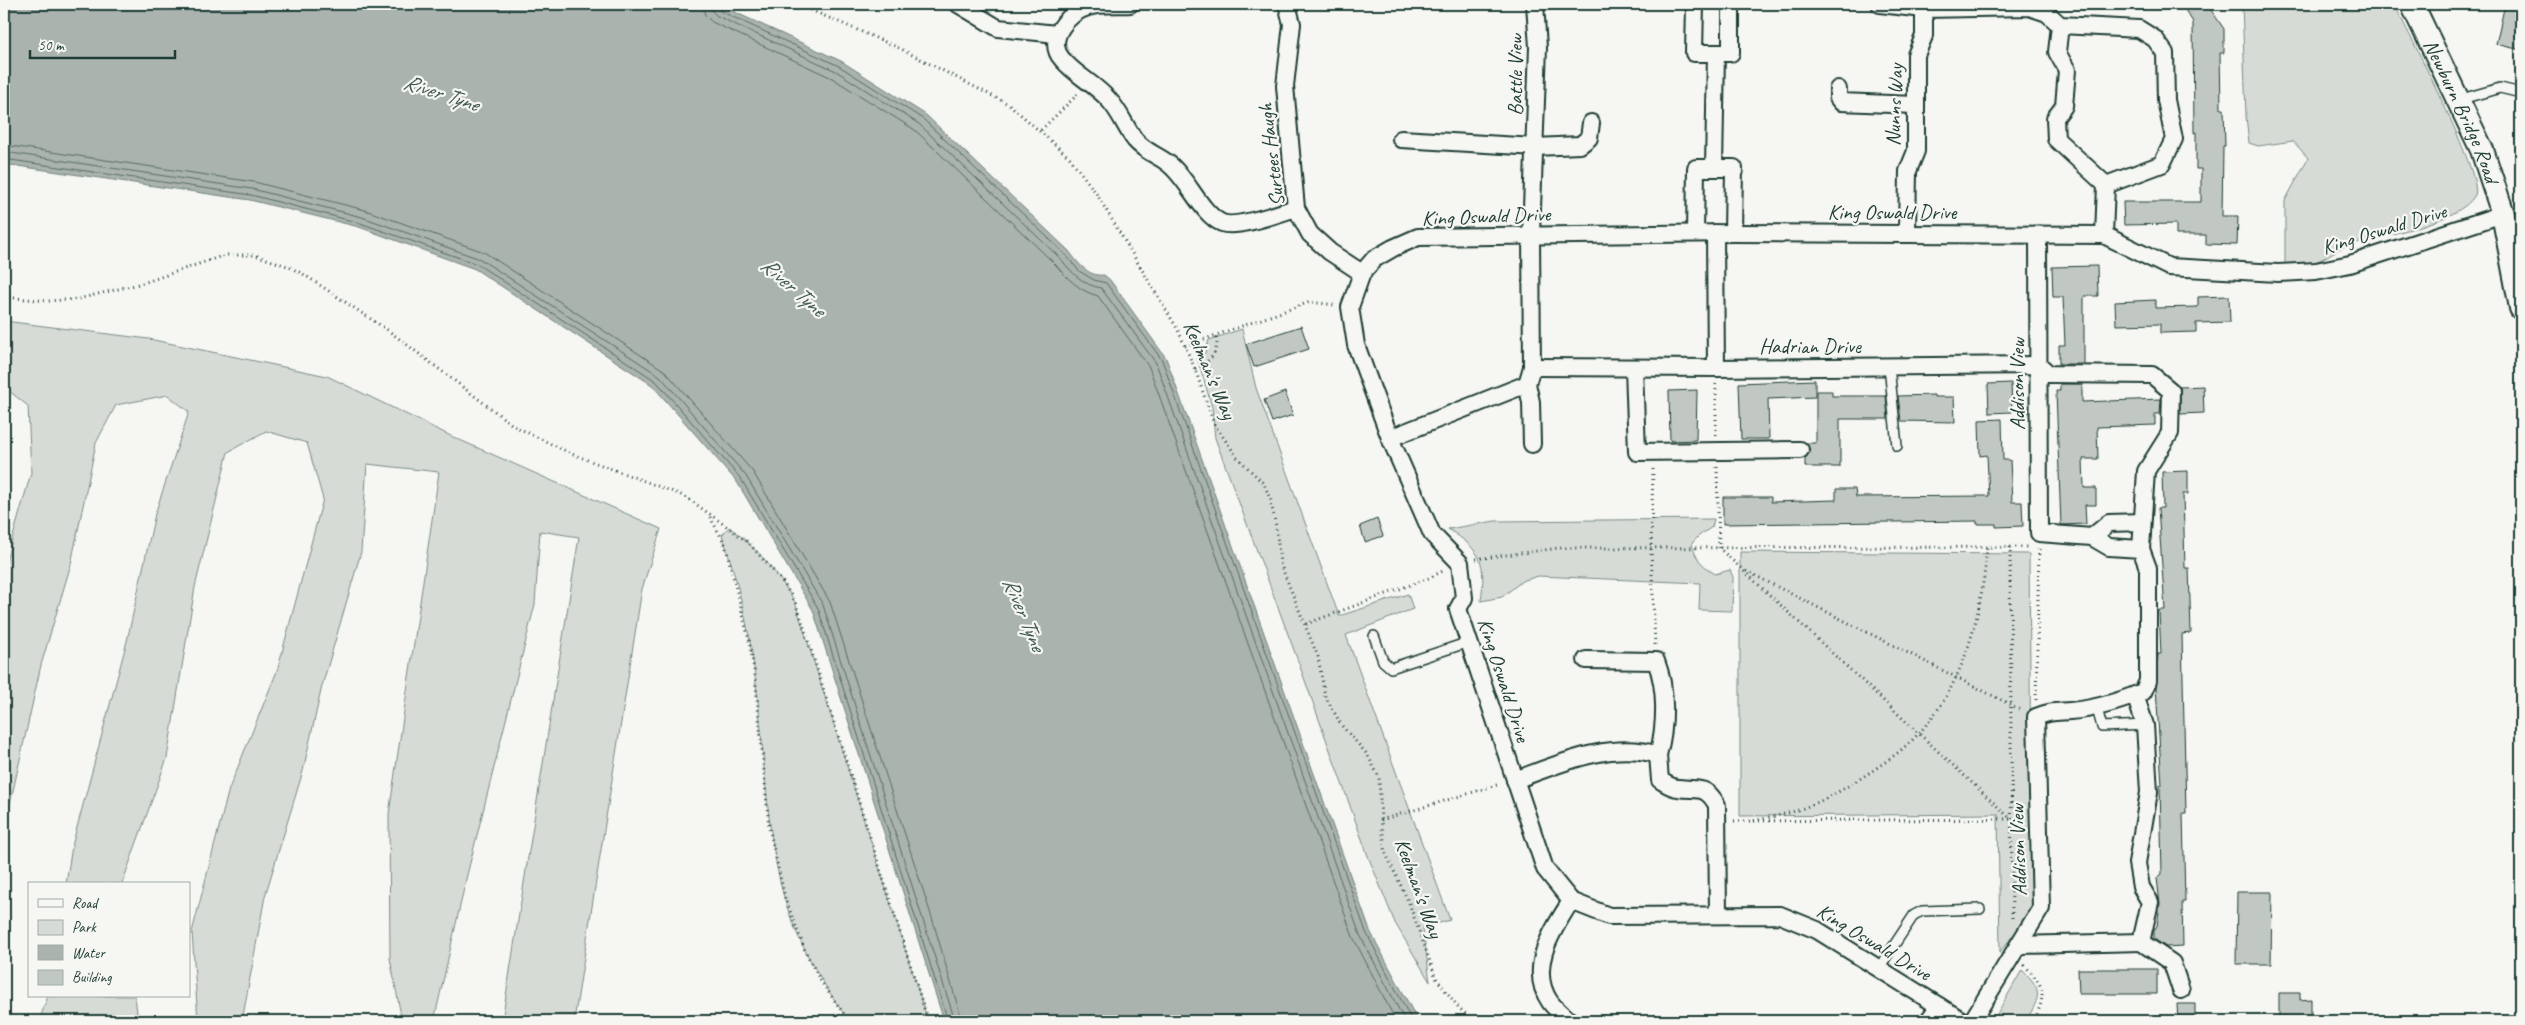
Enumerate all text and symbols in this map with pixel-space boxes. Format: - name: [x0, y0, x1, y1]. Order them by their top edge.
- scale bar: [30, 28, 175, 60]
- street label: Battle View: [1502, 32, 1528, 116]
- street label: Newburn Bridge Road: [2418, 35, 2506, 190]
- text: 50 m: [38, 36, 65, 55]
- street label: Nunns Way: [1880, 62, 1908, 147]
- water label: River Tyne: [400, 68, 485, 119]
- street label: Surtees Haugh: [1252, 100, 1290, 208]
- street label: King Oswald Drive: [2319, 197, 2450, 260]
- street label: King Oswald Drive: [1828, 199, 1958, 225]
- street label: King Oswald Drive: [1421, 201, 1552, 231]
- water label: River Tyne: [755, 251, 833, 325]
- street label: Keelman's Way: [1178, 317, 1243, 425]
- street label: Hadrian Drive: [1759, 333, 1862, 359]
- street label: Addison View: [2004, 336, 2030, 430]
- water label: River Tyne: [996, 573, 1053, 657]
- street label: King Oswald Drive: [1472, 615, 1537, 746]
- street label: Addison View: [2003, 801, 2033, 896]
- street label: Keelman's Way: [1389, 835, 1450, 943]
- legend: [28, 882, 190, 998]
- text: Road: [72, 894, 99, 913]
- street label: King Oswald Drive: [1812, 898, 1937, 987]
- text: Park: [72, 918, 97, 937]
- text: Water: [72, 944, 106, 963]
- text: Building: [72, 968, 112, 987]

